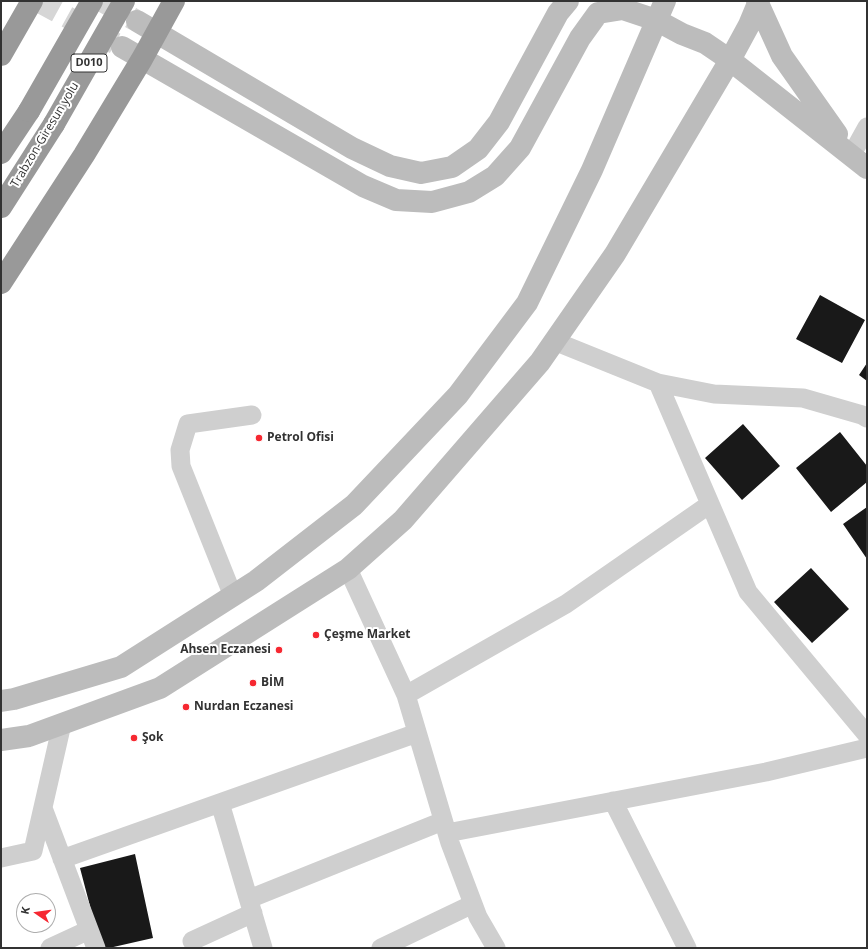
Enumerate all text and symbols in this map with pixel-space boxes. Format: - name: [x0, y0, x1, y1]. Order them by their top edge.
- road number: D010: [71, 54, 107, 72]
- street label: Trabzon-Giresun yolu: [8, 80, 82, 190]
- place label: Petrol Ofisi: [267, 431, 334, 445]
- marker: Petrol Ofisi: [254, 433, 264, 443]
- place label: Çeşme Market: [324, 628, 410, 642]
- marker: Çeşme Market: [311, 630, 321, 640]
- place label: Ahsen Eczanesi: [180, 643, 271, 657]
- marker: Ahsen Eczanesi: [274, 645, 284, 655]
- place label: BİM: [261, 676, 284, 690]
- marker: BİM: [248, 678, 258, 688]
- place label: Nurdan Eczanesi: [194, 700, 294, 714]
- marker: Nurdan Eczanesi: [181, 702, 191, 712]
- place label: Şok: [142, 731, 163, 745]
- marker: Şok: [129, 733, 139, 743]
- north arrow: [16, 893, 56, 933]
- text: K: [17, 905, 33, 916]

